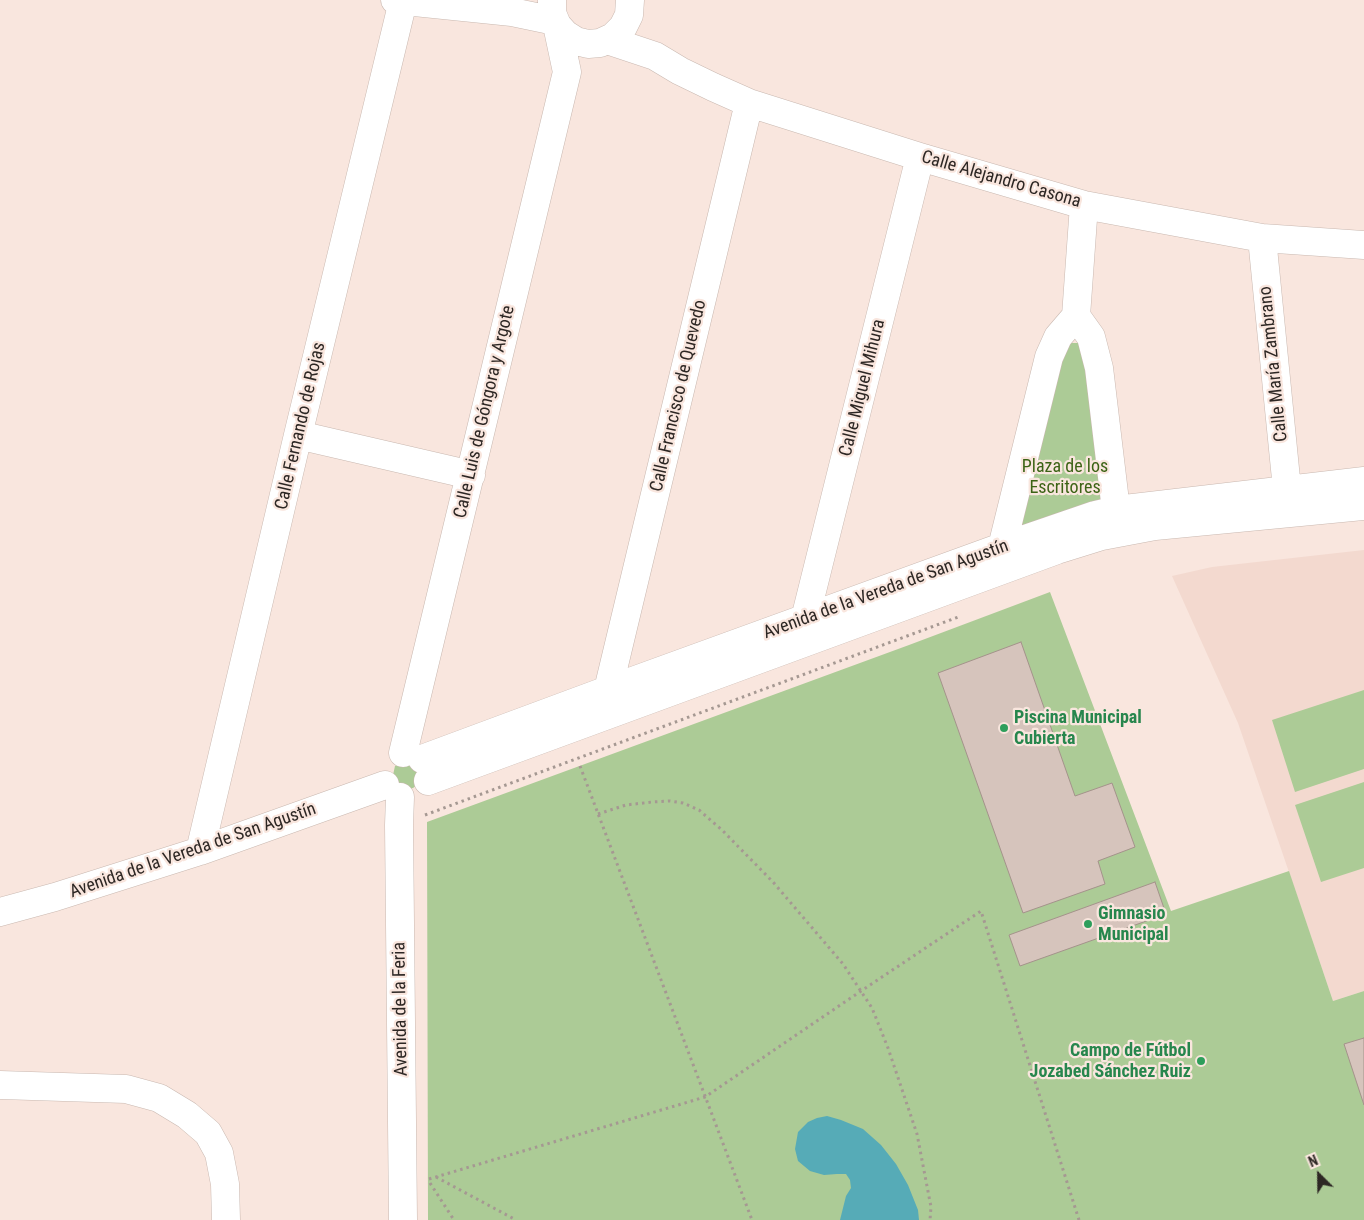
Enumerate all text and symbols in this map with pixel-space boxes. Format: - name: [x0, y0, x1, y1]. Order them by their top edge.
- street label: Calle Alejandro Casona: [919, 147, 1083, 213]
- street label: Calle María Zambrano: [1255, 285, 1293, 443]
- street label: Calle Francisco de Quevedo: [646, 298, 712, 494]
- street label: Calle Luis de Góngora y Argote: [450, 304, 520, 520]
- street label: Calle Miguel Mihura: [836, 317, 890, 459]
- street label: Calle Fernando de Rojas: [271, 340, 331, 512]
- park label: Plaza de los Escritores: [1022, 456, 1108, 498]
- street label: Avenida de la Vereda de San Agustín: [761, 536, 1011, 644]
- place label: Piscina Municipal Cubierta: [1014, 707, 1142, 750]
- marker: Piscina Municipal Cubierta: [998, 722, 1010, 734]
- street label: Avenida de la Vereda de San Agustín: [67, 799, 319, 903]
- place label: Gimnasio Municipal: [1098, 903, 1169, 946]
- marker: Gimnasio Municipal: [1082, 918, 1094, 930]
- street label: Avenida de la Feria: [389, 942, 413, 1076]
- place label: Campo de Fútbol Jozabed Sánchez Ruiz: [1030, 1040, 1191, 1082]
- marker: Campo de Fútbol Jozabed Sánchez Ruiz: [1195, 1055, 1207, 1067]
- north arrow: [1294, 1150, 1344, 1200]
- text: N: [1306, 1152, 1320, 1170]

